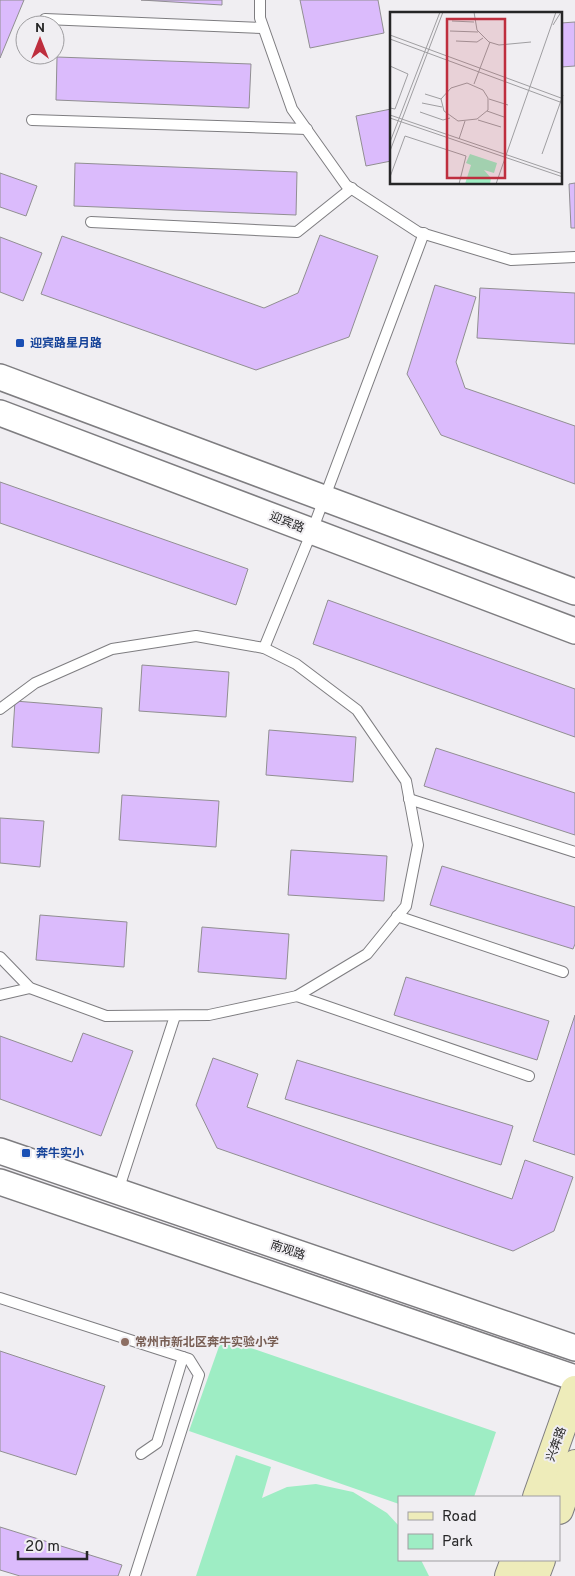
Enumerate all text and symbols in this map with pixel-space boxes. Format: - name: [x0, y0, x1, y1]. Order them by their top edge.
- inset map: [390, 12, 562, 185]
- north arrow: [15, 15, 65, 65]
- text: N: [35, 20, 45, 37]
- place label: 迎宾路星月路: [30, 336, 102, 352]
- marker: 迎宾路星月路: [14, 337, 26, 349]
- street label: 迎宾路: [267, 509, 306, 537]
- place label: 奔牛实小: [36, 1146, 84, 1162]
- marker: 奔牛实小: [20, 1147, 32, 1159]
- street label: 南观路: [268, 1238, 307, 1264]
- place label: 常州市新北区奔牛实验小学: [135, 1335, 279, 1351]
- marker: 常州市新北区奔牛实验小学: [119, 1336, 131, 1348]
- street label: 兴奔路: [543, 1425, 571, 1464]
- legend: [398, 1496, 560, 1561]
- text: Road: [442, 1508, 477, 1527]
- scale bar: [18, 1528, 86, 1560]
- text: Park: [442, 1533, 473, 1552]
- text: 20 m: [25, 1538, 60, 1557]

